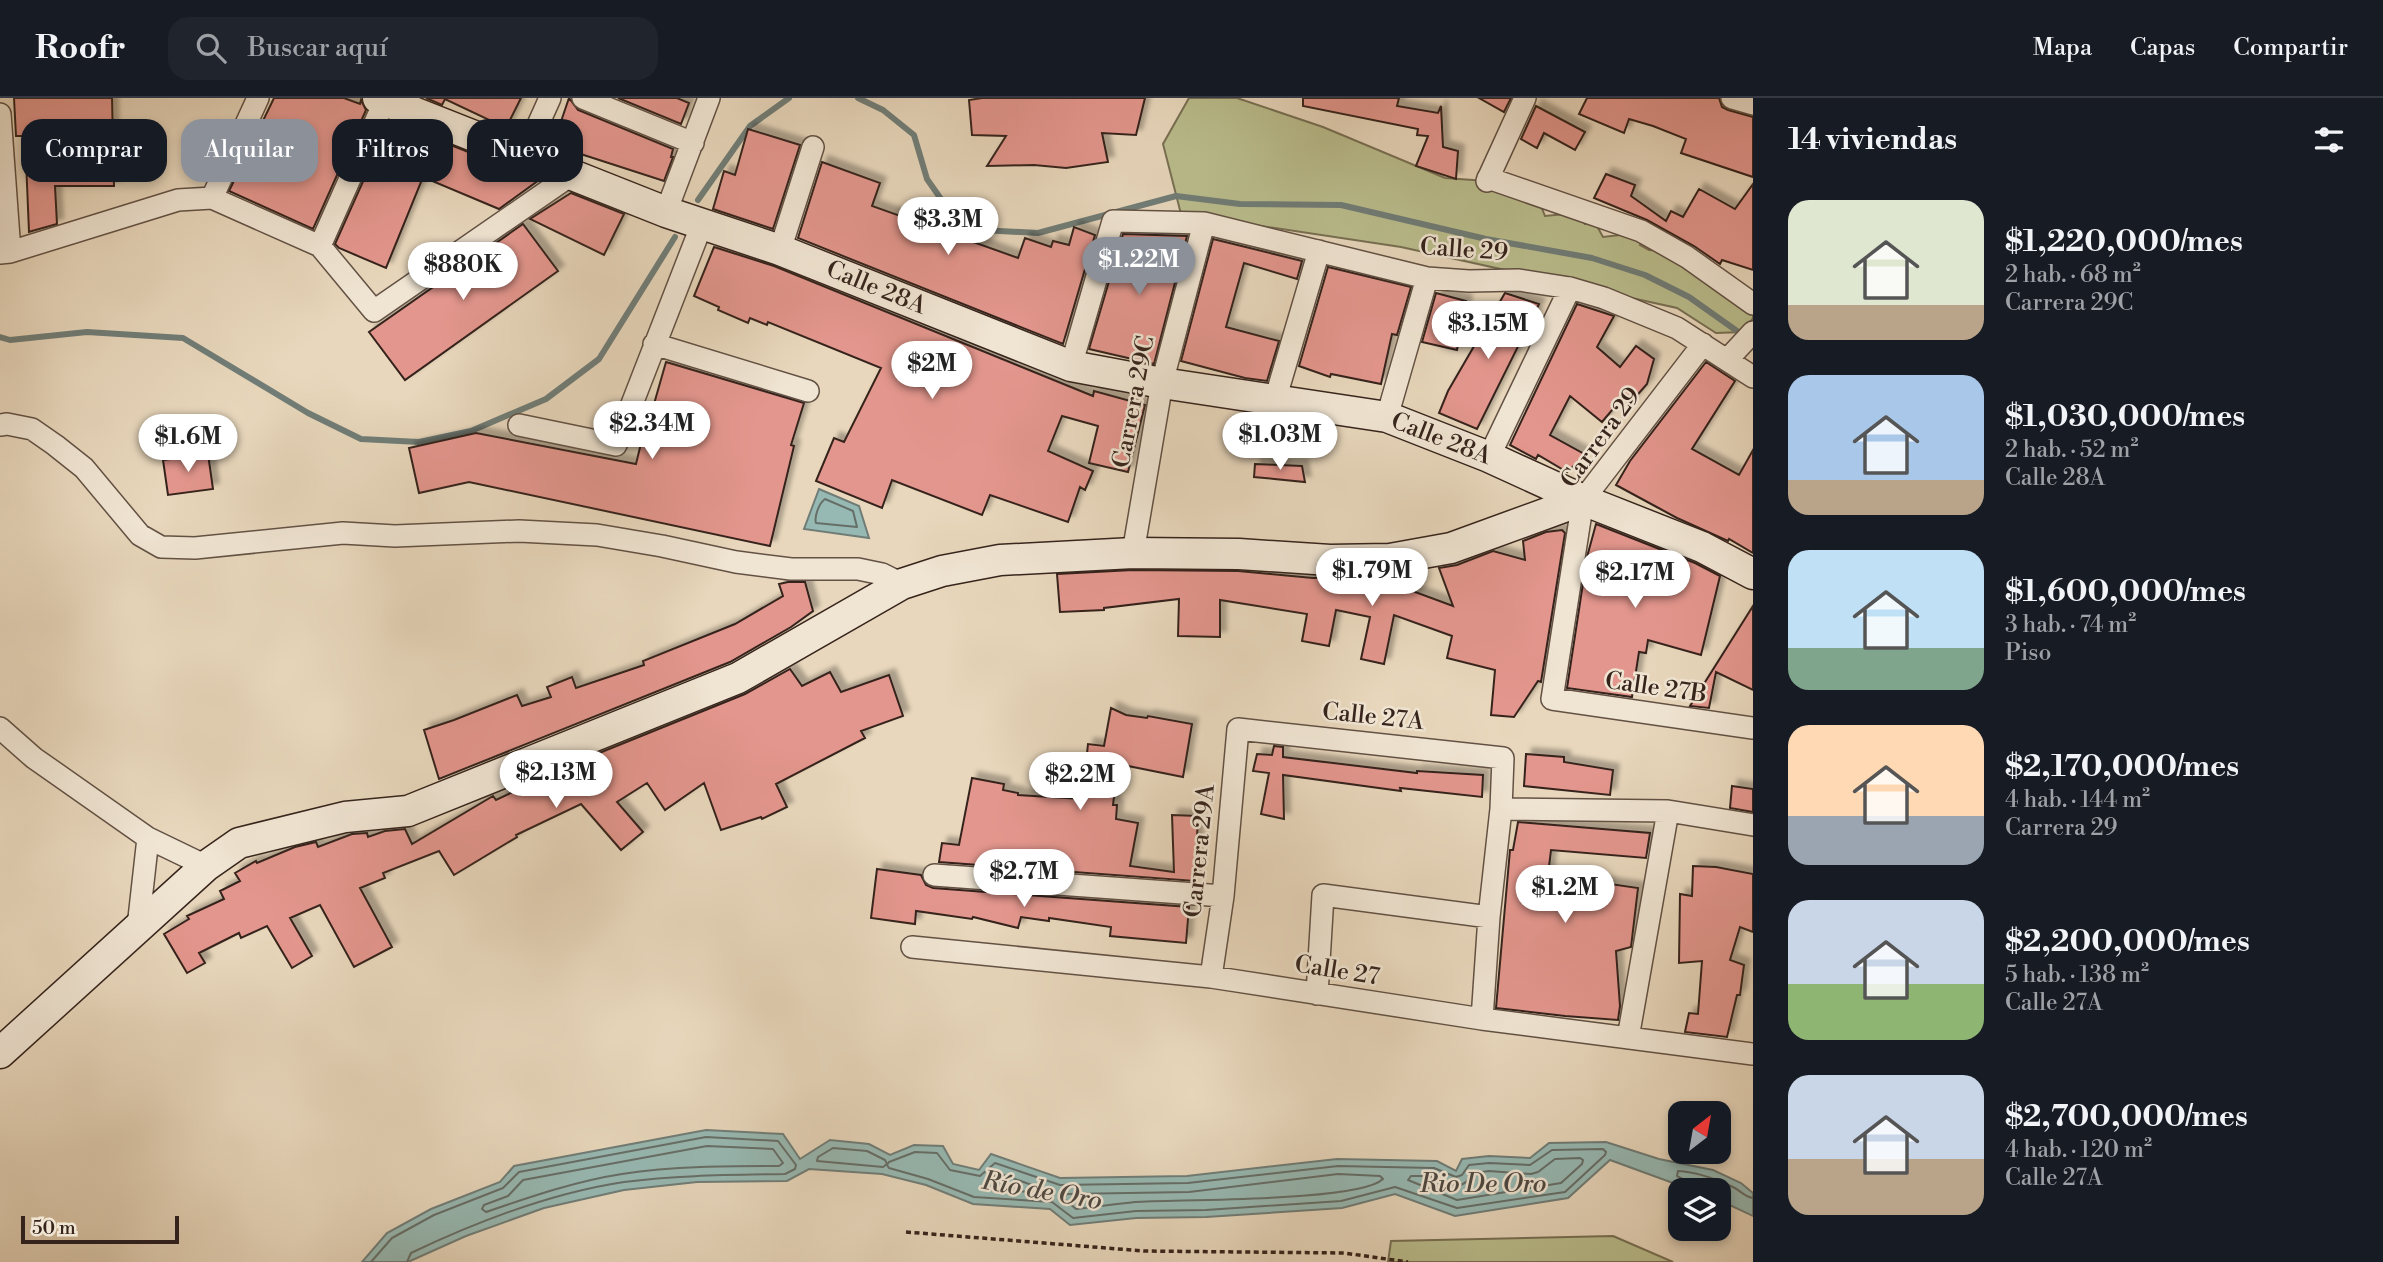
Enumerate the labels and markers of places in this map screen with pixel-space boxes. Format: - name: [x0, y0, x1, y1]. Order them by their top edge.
- pin: $3.3M: [899, 198, 997, 257]
- pin: $1.22M: [1082, 238, 1196, 297]
- pin: $880K: [414, 242, 512, 302]
- pin: $3.15M: [1431, 302, 1545, 361]
- pin: $2M: [898, 342, 966, 401]
- pin: $2.34M: [595, 402, 709, 461]
- pin: $1.03M: [1223, 412, 1337, 472]
- pin: $1.6M: [139, 414, 237, 474]
- pin: $1.79M: [1315, 548, 1429, 608]
- pin: $2.17M: [1578, 550, 1692, 610]
- pin: $2.13M: [499, 750, 613, 810]
- pin: $2.2M: [1031, 752, 1129, 812]
- pin: $2.7M: [975, 850, 1073, 909]
- pin: $1.2M: [1516, 866, 1614, 925]

